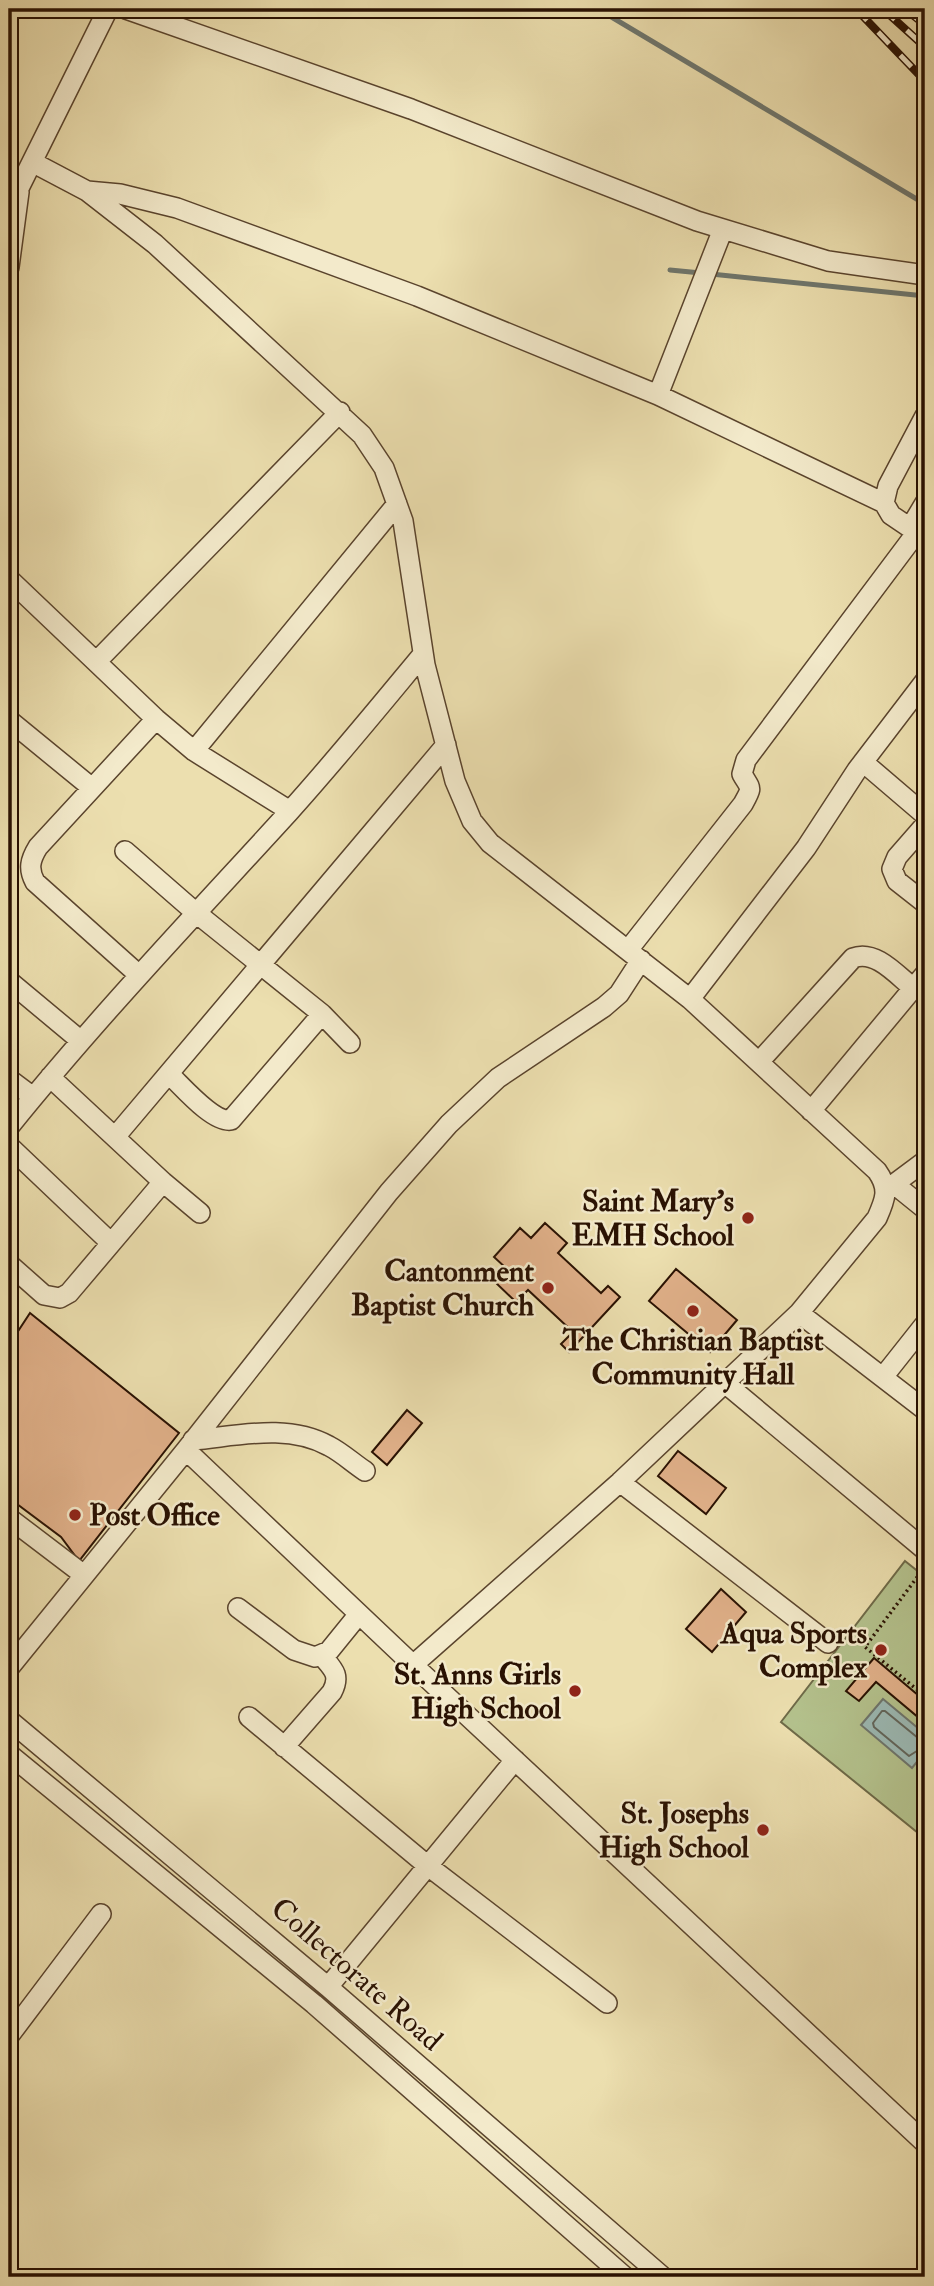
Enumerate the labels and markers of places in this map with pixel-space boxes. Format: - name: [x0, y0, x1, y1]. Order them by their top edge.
- place label: Saint Mary's EMH School: [572, 1183, 734, 1254]
- marker: Saint Mary's EMH School: [740, 1210, 756, 1226]
- place label: Cantonment Baptist Church: [351, 1253, 534, 1324]
- marker: Cantonment Baptist Church: [540, 1280, 556, 1296]
- marker: The Christian Baptist Community Hall: [685, 1303, 701, 1319]
- place label: The Christian Baptist Community Hall: [562, 1322, 824, 1393]
- place label: Post Office: [89, 1497, 220, 1534]
- marker: Post Office: [67, 1507, 83, 1523]
- place label: Aqua Sports Complex: [719, 1615, 868, 1686]
- marker: Aqua Sports Complex: [873, 1642, 889, 1658]
- place label: St. Anns Girls High School: [394, 1656, 561, 1727]
- marker: St. Anns Girls High School: [567, 1683, 583, 1699]
- place label: St. Josephs High School: [599, 1795, 749, 1866]
- marker: St. Josephs High School: [755, 1822, 771, 1838]

